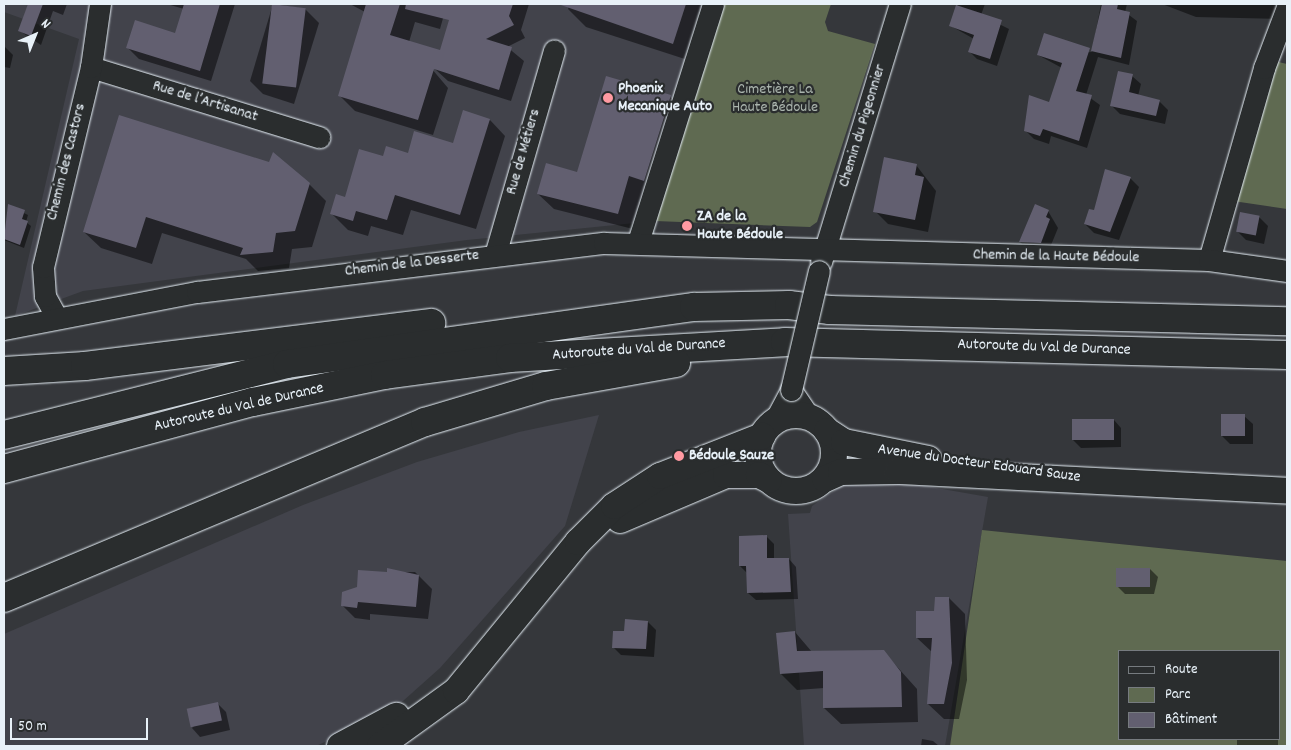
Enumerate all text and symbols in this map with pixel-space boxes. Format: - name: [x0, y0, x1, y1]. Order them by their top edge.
- north arrow: [10, 10, 60, 60]
- text: N: [36, 15, 55, 34]
- street label: Chemin du Pigeonnier: [835, 62, 891, 190]
- street label: Rue de l’Artisanat: [150, 77, 260, 127]
- place label: Phoenix Mecanique Auto: [618, 79, 712, 117]
- park label: Cimetière La Haute Bédoule: [732, 80, 818, 118]
- marker: Phoenix Mecanique Auto: [602, 92, 614, 104]
- street label: Chemin des Castors: [43, 101, 91, 223]
- street label: Rue de Métiers: [503, 107, 545, 197]
- place label: ZA de la Haute Bédoule: [697, 207, 783, 245]
- marker: ZA de la Haute Bédoule: [681, 220, 693, 232]
- street label: Chemin de la Desserte: [344, 246, 480, 282]
- street label: Chemin de la Haute Bédoule: [973, 246, 1139, 268]
- street label: Autoroute du Val de Durance: [552, 334, 726, 366]
- street label: Autoroute du Val de Durance: [957, 335, 1131, 361]
- street label: Autoroute du Val de Durance: [152, 379, 326, 437]
- street label: Avenue du Docteur Edouard Sauze: [876, 440, 1082, 488]
- place label: Bédoule Sauze: [689, 446, 774, 466]
- marker: Bédoule Sauze: [673, 450, 685, 462]
- legend: [1118, 650, 1281, 740]
- text: Route: [1165, 659, 1198, 681]
- text: Parc: [1165, 684, 1190, 706]
- scale bar: [12, 708, 150, 740]
- text: Bâtiment: [1165, 709, 1217, 731]
- text: 50 m: [18, 716, 47, 738]

